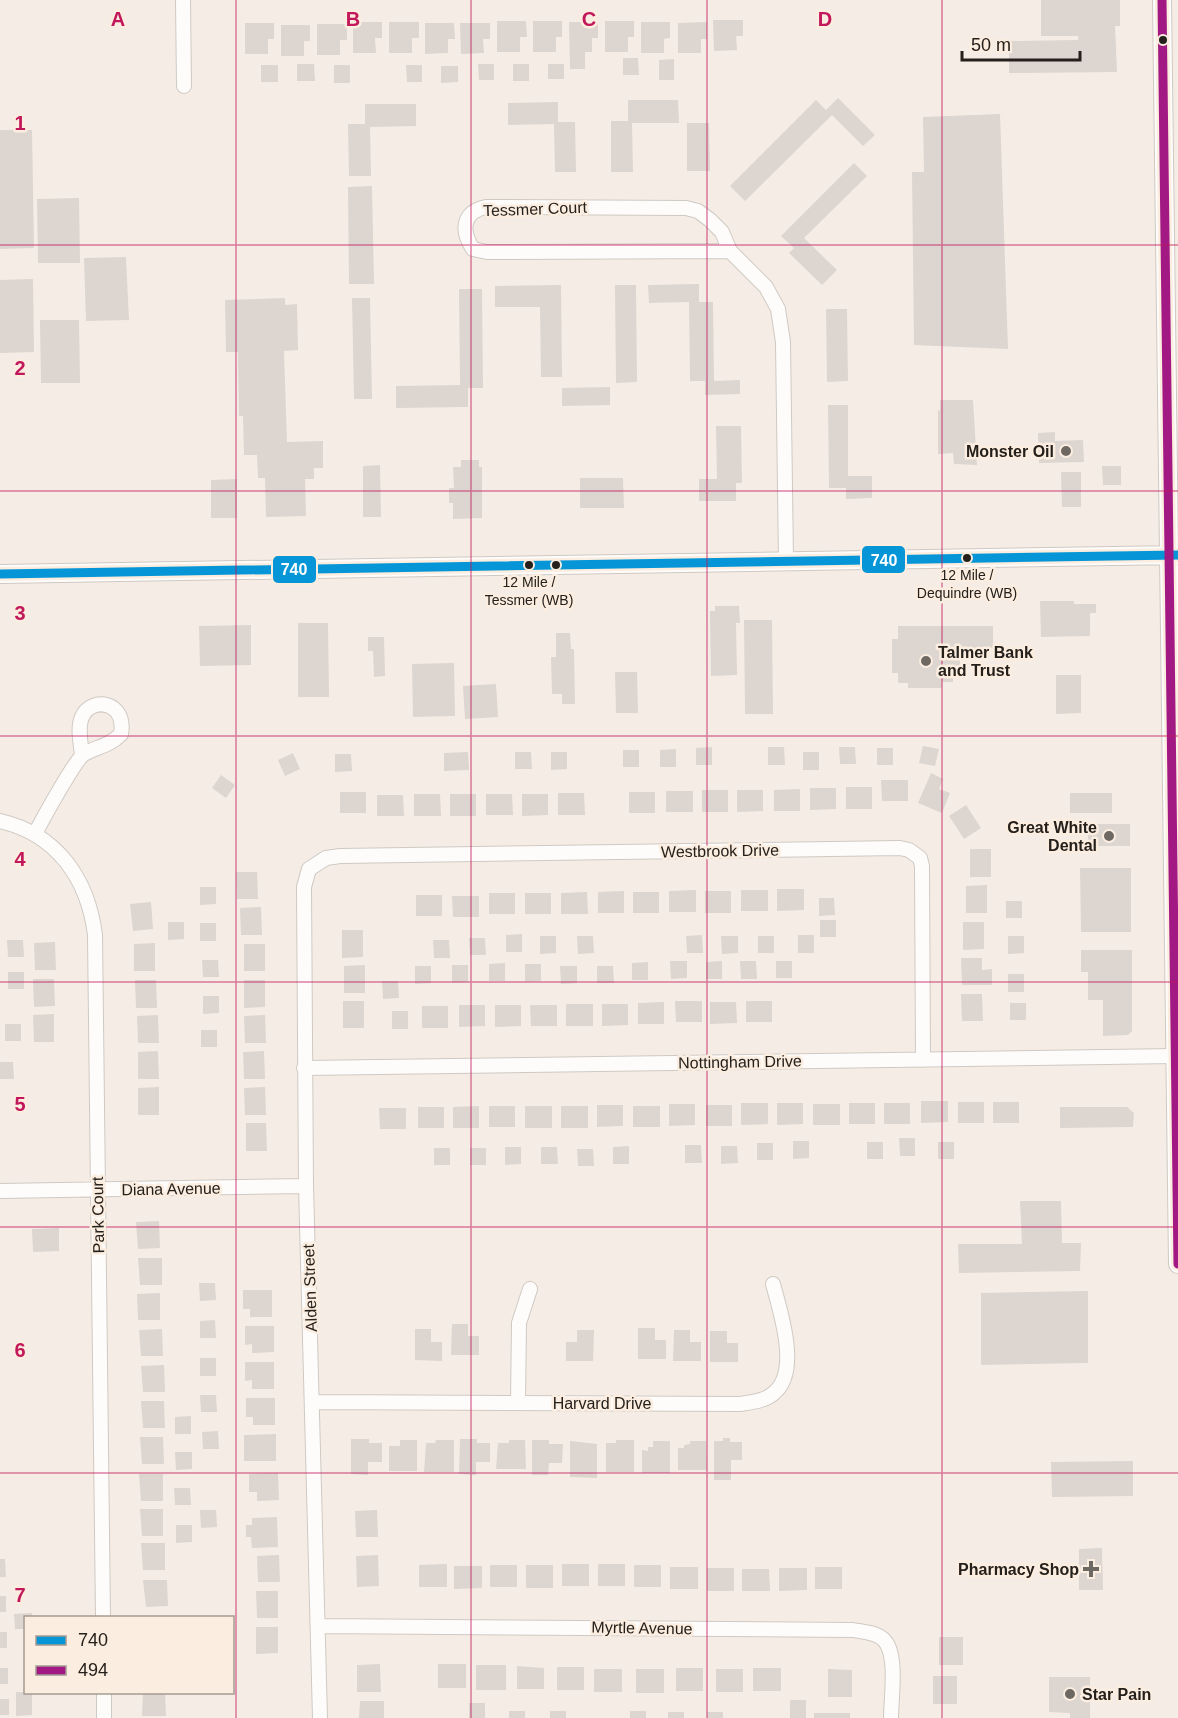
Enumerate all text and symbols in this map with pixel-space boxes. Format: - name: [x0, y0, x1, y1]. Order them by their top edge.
- text: A: [111, 8, 125, 30]
- text: B: [346, 8, 360, 30]
- text: C: [582, 8, 596, 30]
- text: D: [818, 8, 832, 30]
- scale bar: [962, 24, 1080, 62]
- unlabelled marker: [1157, 34, 1169, 46]
- text: 50 m: [971, 35, 1011, 55]
- text: 1: [14, 112, 26, 134]
- street label: Tessmer Court: [483, 199, 588, 219]
- text: 2: [14, 357, 26, 379]
- place label: Monster Oil: [966, 443, 1054, 460]
- marker: Monster Oil: [1059, 444, 1073, 458]
- line badge: 740: [861, 545, 906, 574]
- text: 740: [871, 552, 897, 569]
- marker: 12 Mile / Dequindre (WB): [961, 552, 973, 564]
- line badge: 740: [272, 555, 317, 584]
- marker: 12 Mile / Tessmer (WB): [523, 559, 535, 571]
- unlabelled marker: [550, 559, 562, 571]
- text: 740: [281, 561, 307, 578]
- place label: 12 Mile / Dequindre (WB): [917, 567, 1017, 601]
- place label: 12 Mile / Tessmer (WB): [485, 574, 573, 608]
- text: 3: [14, 602, 26, 624]
- place label: Talmer Bank and Trust: [938, 644, 1033, 679]
- marker: Talmer Bank and Trust: [919, 654, 933, 668]
- place label: Great White Dental: [1007, 819, 1097, 854]
- marker: Great White Dental: [1102, 829, 1116, 843]
- street label: Westbrook Drive: [661, 841, 779, 861]
- text: 4: [14, 848, 26, 870]
- street label: Nottingham Drive: [678, 1052, 802, 1072]
- text: 5: [14, 1093, 26, 1115]
- street label: Park Court: [89, 1176, 107, 1253]
- street label: Diana Avenue: [121, 1180, 221, 1198]
- street label: Alden Street: [300, 1243, 320, 1332]
- text: 6: [14, 1339, 26, 1361]
- street label: Harvard Drive: [553, 1395, 651, 1412]
- place label: Pharmacy Shop: [958, 1561, 1079, 1578]
- marker: Pharmacy Shop: [1084, 1562, 1098, 1576]
- text: 7: [14, 1584, 26, 1606]
- legend: [24, 1616, 234, 1694]
- street label: Myrtle Avenue: [591, 1619, 693, 1637]
- text: 740: [78, 1630, 108, 1650]
- text: 494: [78, 1660, 108, 1680]
- place label: Star Pain: [1082, 1686, 1151, 1703]
- marker: Star Pain: [1063, 1687, 1077, 1701]

